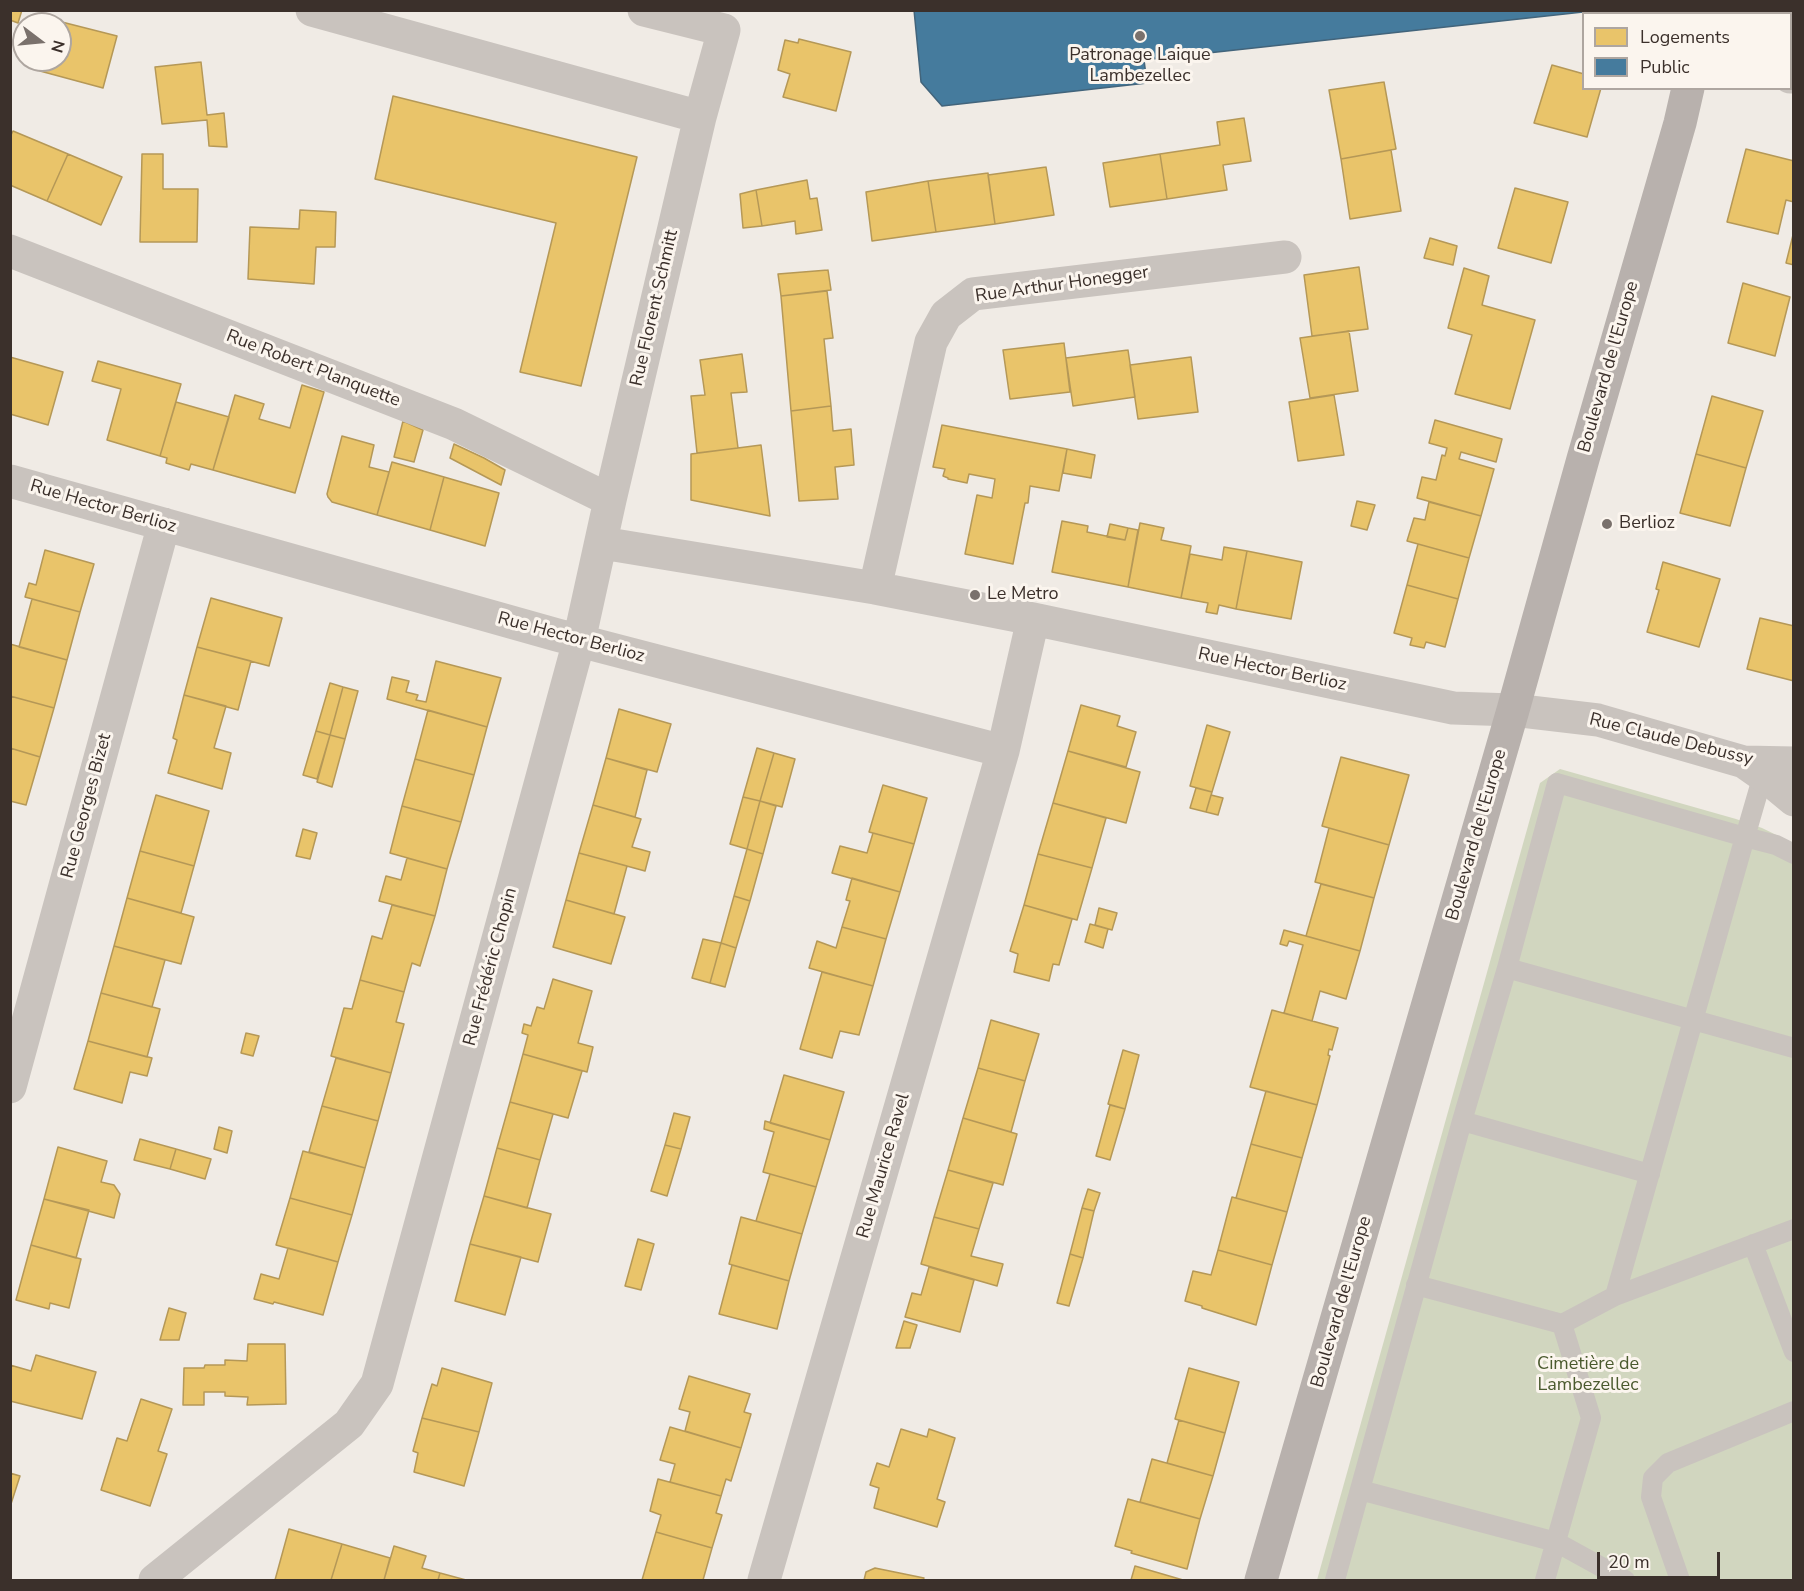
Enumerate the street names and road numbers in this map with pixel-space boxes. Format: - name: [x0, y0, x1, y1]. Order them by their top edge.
- street label: Rue Florent Schmitt: [626, 228, 684, 388]
- street label: Rue Arthur Honegger: [974, 262, 1150, 308]
- street label: Boulevard de l'Europe: [1574, 279, 1644, 455]
- street label: Rue Robert Planquette: [223, 326, 403, 412]
- street label: Rue Hector Berlioz: [27, 476, 179, 538]
- street label: Rue Hector Berlioz: [495, 608, 647, 668]
- street label: Rue Hector Berlioz: [1196, 644, 1348, 696]
- street label: Rue Claude Debussy: [1587, 709, 1755, 771]
- street label: Rue Georges Bizet: [57, 731, 117, 881]
- street label: Boulevard de l'Europe: [1442, 747, 1512, 923]
- street label: Rue Frédéric Chopin: [459, 886, 523, 1048]
- street label: Rue Maurice Ravel: [853, 1091, 915, 1241]
- street label: Boulevard de l'Europe: [1307, 1214, 1377, 1390]

